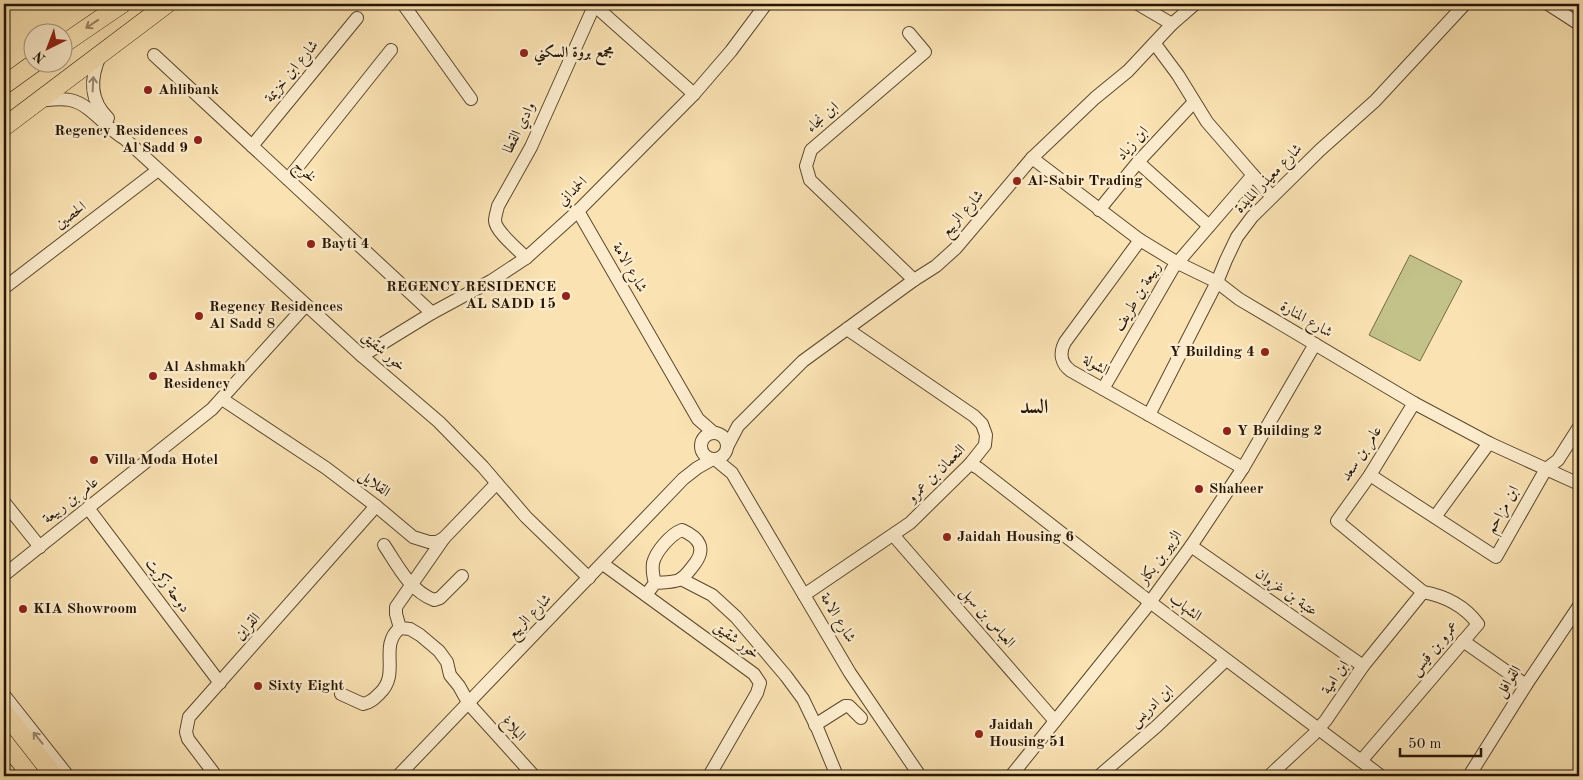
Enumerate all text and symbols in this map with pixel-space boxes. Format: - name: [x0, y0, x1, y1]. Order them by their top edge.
- one-way arrow: [86, 19, 100, 29]
- north arrow: [22, 22, 72, 72]
- street label: شارع ابن خزيمة: [262, 38, 325, 109]
- place label: مجمع بروة السكني: [534, 44, 614, 66]
- marker: مجمع بروة السكني: [518, 47, 530, 59]
- text: N: [31, 48, 49, 66]
- one-way arrow: [89, 76, 98, 92]
- place label: Ahlibank: [158, 83, 220, 98]
- marker: Ahlibank: [142, 84, 154, 96]
- street label: وادي القطا: [501, 100, 541, 157]
- street label: ابن نجاء: [804, 100, 842, 136]
- place label: Regency Residences Al Sadd 9: [54, 124, 188, 156]
- street label: ابن زياد: [1114, 124, 1152, 164]
- marker: Regency Residences Al Sadd 9: [192, 134, 204, 146]
- street label: شارع معيذر المايدة: [1232, 141, 1308, 219]
- street label: لخرج: [287, 158, 318, 189]
- place label: Al-Sabir Trading: [1027, 174, 1143, 189]
- street label: الحمداني: [555, 175, 593, 211]
- marker: Al-Sabir Trading: [1011, 175, 1023, 187]
- street label: شارع الربيع: [938, 187, 991, 243]
- street label: الحصين: [53, 199, 89, 233]
- place label: Bayti 4: [321, 237, 370, 252]
- marker: Bayti 4: [305, 238, 317, 250]
- street label: شارع الامة: [605, 241, 649, 297]
- street label: ربيعة بن طريف: [1112, 260, 1165, 335]
- place label: REGENCY RESIDENCE AL SADD 15: [386, 280, 556, 312]
- marker: REGENCY RESIDENCE AL SADD 15: [560, 290, 572, 302]
- street label: شارع المنارة: [1275, 299, 1335, 344]
- place label: Regency Residences Al Sadd 8: [209, 300, 343, 332]
- marker: Regency Residences Al Sadd 8: [193, 310, 205, 322]
- street label: خور شقيق: [358, 329, 408, 375]
- place label: Y Building 4: [1170, 345, 1255, 360]
- marker: Y Building 4: [1259, 346, 1271, 358]
- street label: الشولة: [1079, 352, 1112, 379]
- place label: Al Ashmakh Residency: [163, 360, 246, 392]
- marker: Al Ashmakh Residency: [147, 370, 159, 382]
- district label: السد: [1020, 397, 1048, 418]
- place label: Y Building 2: [1237, 424, 1322, 439]
- street label: عامر بن سعد: [1339, 424, 1387, 485]
- marker: Y Building 2: [1221, 425, 1233, 437]
- street label: النعمان بن عمرو: [904, 442, 970, 508]
- place label: Villa Moda Hotel: [104, 453, 218, 468]
- marker: Villa Moda Hotel: [88, 454, 100, 466]
- street label: القلايل: [355, 468, 392, 502]
- street label: عامر بن ربيعة: [40, 475, 103, 529]
- place label: Shaheer: [1209, 482, 1264, 497]
- marker: Shaheer: [1193, 483, 1205, 495]
- street label: ابن مزاحم: [1484, 484, 1527, 539]
- street label: الزبير بن بكار: [1134, 527, 1185, 589]
- place label: Jaidah Housing 6: [957, 530, 1074, 545]
- marker: Jaidah Housing 6: [941, 531, 953, 543]
- street label: دوحة زكريت: [141, 555, 194, 616]
- street label: عتبة بن غزوان: [1251, 566, 1320, 621]
- street label: العباس بن سهل: [955, 585, 1017, 652]
- street label: شارع الربيع: [504, 591, 558, 646]
- street label: شارع الامة: [813, 591, 858, 647]
- street label: الشهاب: [1166, 591, 1204, 626]
- place label: KIA Showroom: [33, 602, 137, 617]
- marker: KIA Showroom: [17, 603, 29, 615]
- street label: القراين: [232, 611, 265, 644]
- street label: عمرو بن قيس: [1408, 619, 1463, 680]
- street label: خور شقيق: [711, 620, 761, 662]
- street label: ابن امية: [1319, 658, 1353, 698]
- street label: القوافل: [1493, 664, 1526, 701]
- place label: Sixty Eight: [268, 679, 345, 694]
- marker: Sixty Eight: [252, 680, 264, 692]
- street label: ابن ادريس: [1127, 683, 1177, 731]
- street label: البلاغ: [495, 714, 528, 747]
- place label: Jaidah Housing 51: [989, 718, 1066, 750]
- scale bar: [1400, 725, 1482, 757]
- marker: Jaidah Housing 51: [973, 728, 985, 740]
- one-way arrow: [32, 732, 43, 745]
- text: 50 m: [1408, 737, 1442, 752]

